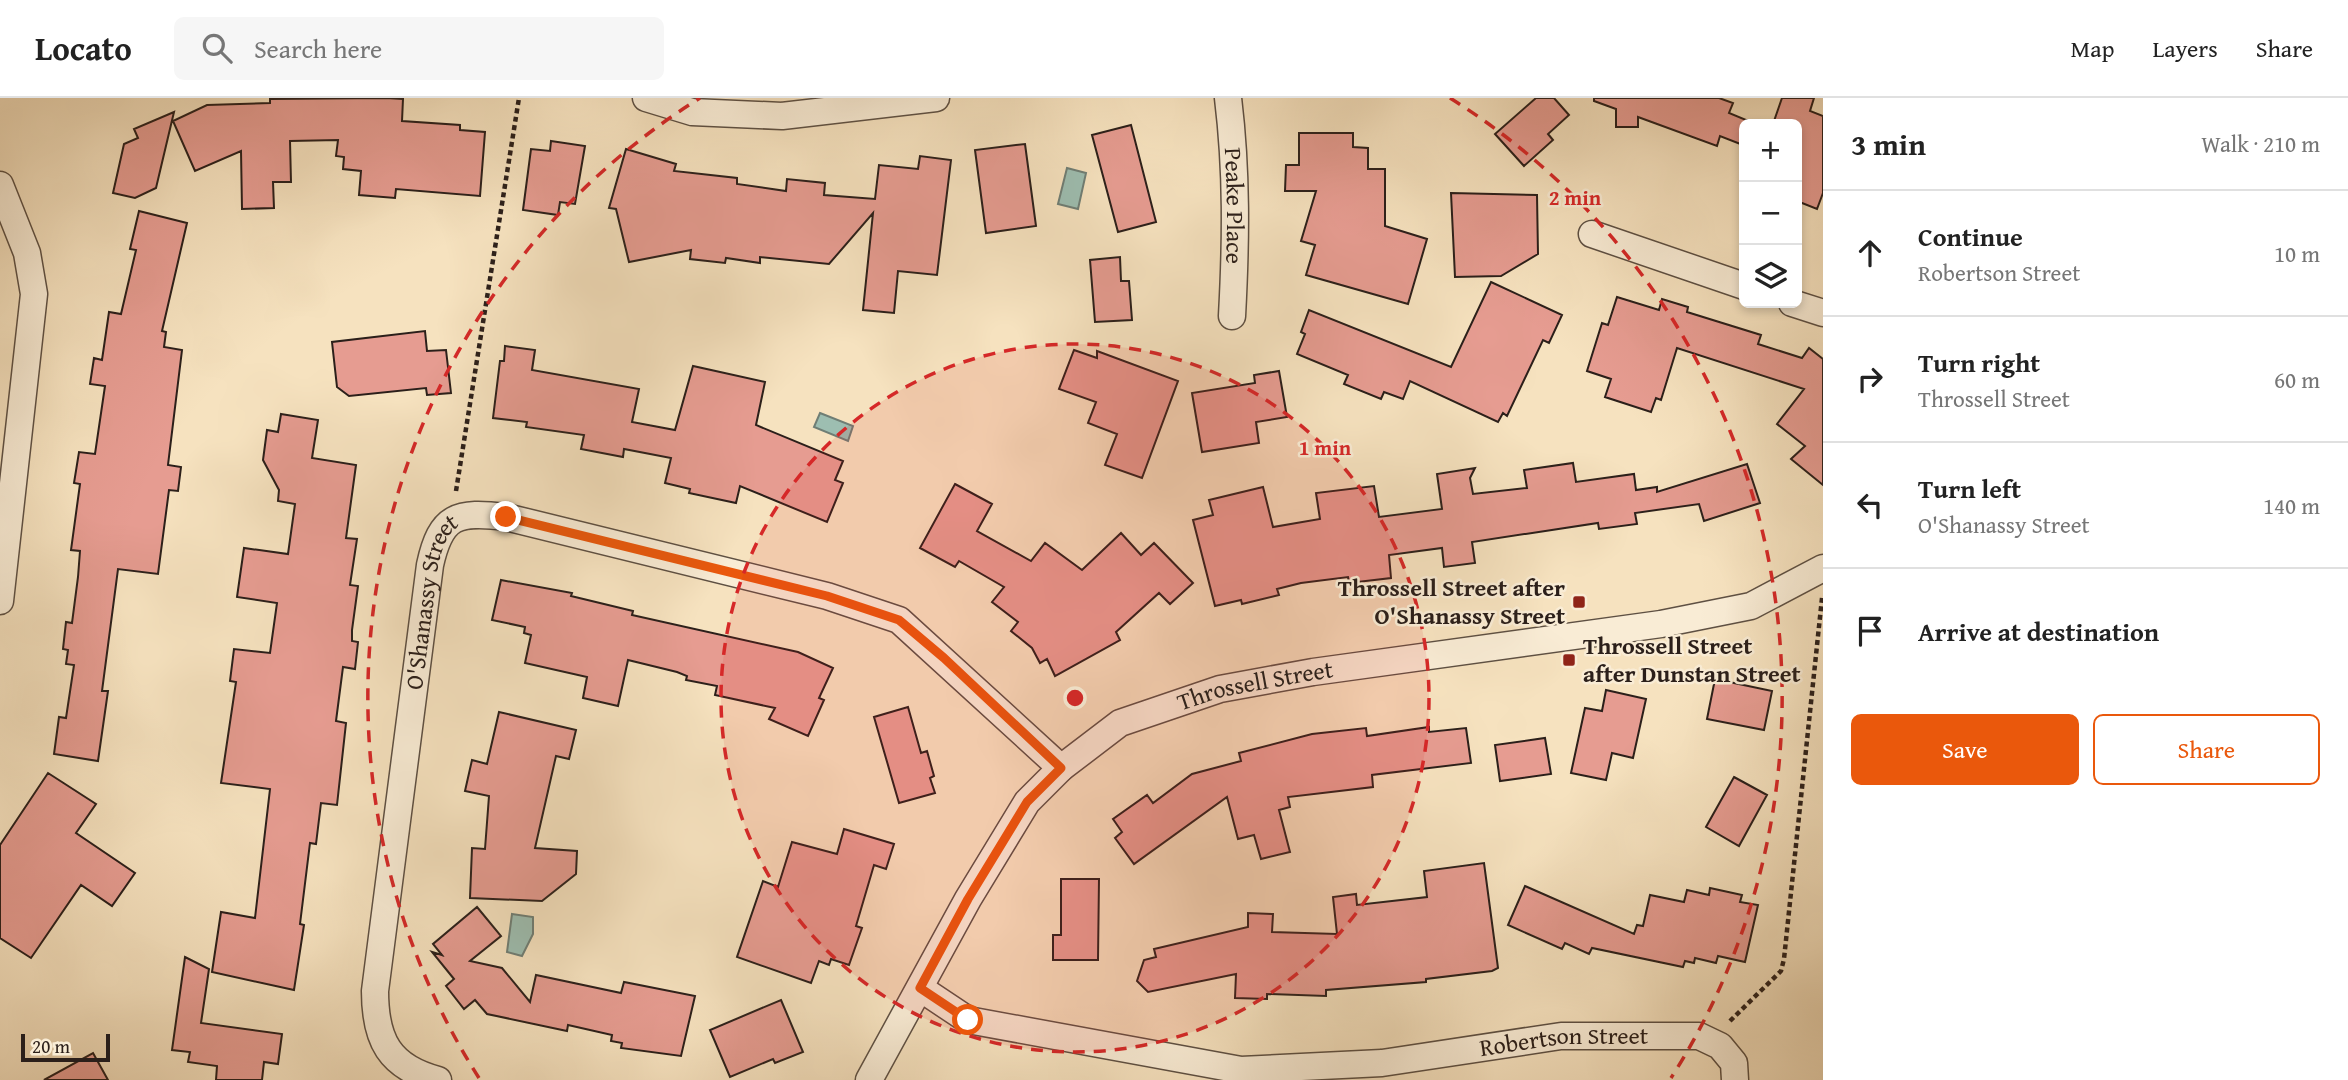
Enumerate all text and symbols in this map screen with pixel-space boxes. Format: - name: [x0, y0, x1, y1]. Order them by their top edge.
- search box: [174, 17, 664, 80]
- text: Locato: [35, 24, 132, 72]
- icon: search: [198, 29, 236, 67]
- text: Search here: [254, 29, 382, 68]
- text: Map: [2071, 31, 2114, 66]
- text: Layers: [2152, 31, 2218, 66]
- text: Share: [2256, 31, 2313, 66]
- map controls: [1739, 119, 1802, 308]
- button: +: [1739, 119, 1802, 182]
- text: 3 min: [1851, 122, 1926, 166]
- text: Walk · 210 m: [2201, 127, 2320, 160]
- street label: Peake Place: [1216, 146, 1253, 265]
- text: 2 min: [1549, 182, 1602, 213]
- button: −: [1739, 182, 1802, 245]
- text: Continue: [1918, 217, 2023, 256]
- icon: ahead: [1851, 234, 1889, 272]
- text: 10 m: [2274, 237, 2320, 270]
- button: layers: [1739, 245, 1802, 308]
- text: Robertson Street: [1918, 256, 2080, 289]
- text: Turn right: [1918, 343, 2040, 382]
- icon: right: [1851, 360, 1889, 398]
- text: 60 m: [2274, 363, 2320, 396]
- text: Throssell Street: [1918, 382, 2070, 415]
- text: 1 min: [1299, 432, 1352, 463]
- text: Turn left: [1918, 469, 2021, 508]
- icon: left: [1851, 486, 1889, 524]
- text: 140 m: [2263, 489, 2320, 522]
- route end: [490, 501, 521, 532]
- street label: O'Shanassy Street: [396, 504, 465, 692]
- text: O'Shanassy Street: [1918, 508, 2090, 541]
- place label: Throssell Street after O'Shanassy Street: [1338, 570, 1565, 633]
- marker: Throssell Street after O'Shanassy Street: [1571, 594, 1587, 610]
- icon: arrive: [1851, 612, 1889, 650]
- text: Arrive at destination: [1918, 612, 2159, 651]
- place label: Throssell Street after Dunstan Street: [1583, 628, 1801, 691]
- street label: Throssell Street: [1173, 651, 1336, 719]
- marker: Throssell Street after Dunstan Street: [1561, 652, 1577, 668]
- centre of rings: [1063, 686, 1087, 710]
- button: Save: [1851, 714, 2079, 785]
- button: Share: [2093, 714, 2320, 785]
- route start: [952, 1004, 983, 1035]
- street label: Robertson Street: [1477, 1018, 1649, 1065]
- scale bar: [21, 1031, 110, 1063]
- text: 20 m: [32, 1032, 70, 1060]

